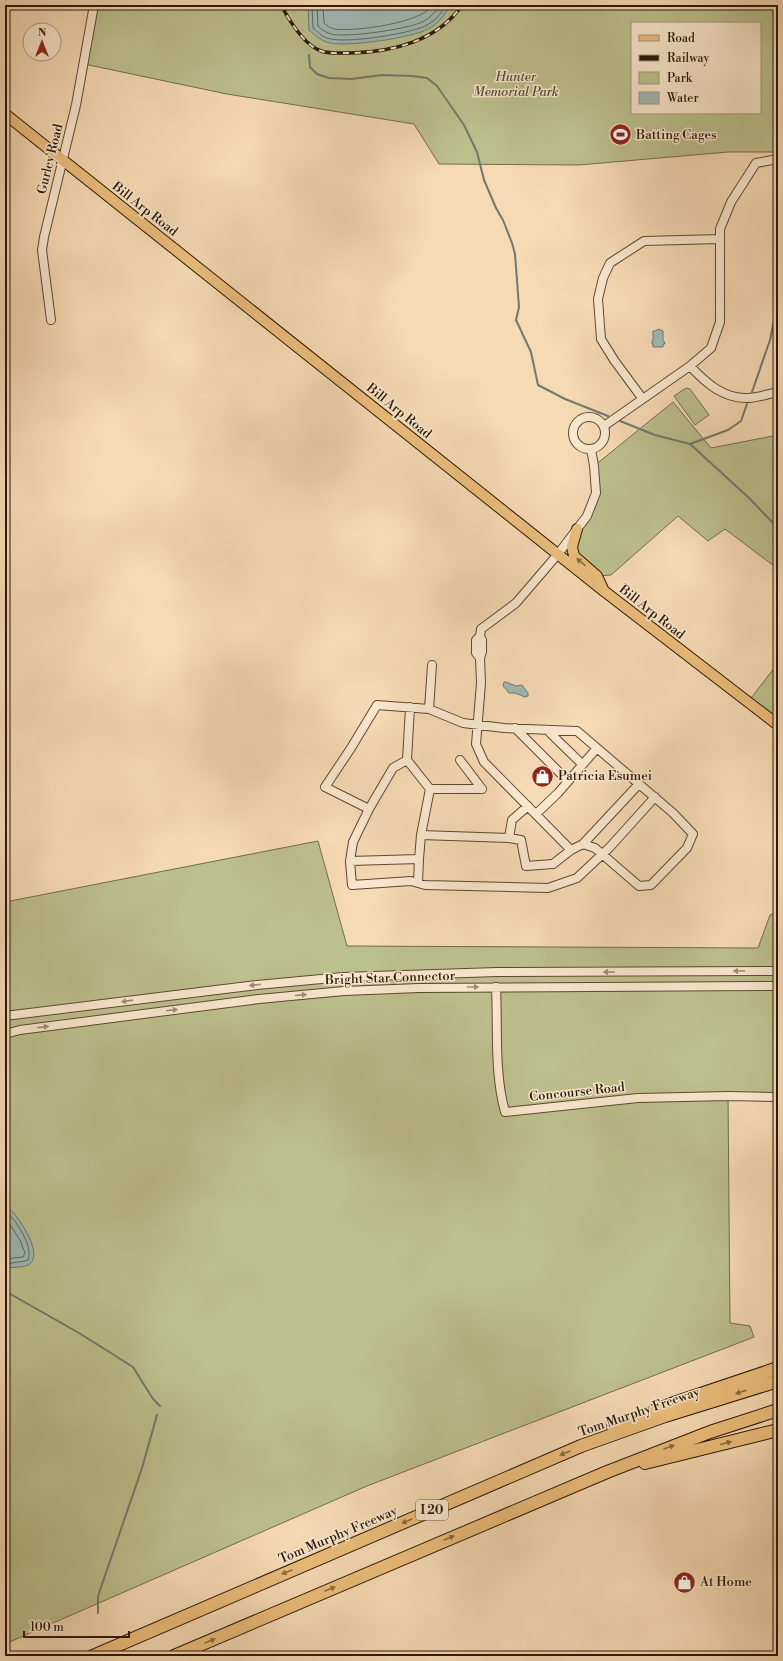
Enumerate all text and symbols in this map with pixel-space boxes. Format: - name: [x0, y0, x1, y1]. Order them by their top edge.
- north arrow: [22, 22, 62, 62]
- legend: [631, 22, 761, 114]
- text: N: [38, 26, 47, 40]
- text: Road: [667, 31, 695, 46]
- text: Railway: [667, 51, 709, 66]
- park label: Hunter Memorial Park: [473, 69, 559, 100]
- text: Park: [667, 71, 693, 86]
- text: Water: [666, 91, 699, 106]
- street label: Gurley Road: [34, 122, 67, 196]
- sports icon: Batting Cages: [608, 122, 634, 148]
- place label: Batting Cages: [635, 127, 717, 143]
- street label: Bill Arp Road: [108, 178, 182, 240]
- street label: Bill Arp Road: [362, 379, 435, 442]
- one-way arrow: [576, 558, 587, 567]
- street label: Bill Arp Road: [615, 581, 689, 643]
- shop icon: Patricia Esumei: [530, 763, 556, 789]
- place label: Patricia Esumei: [558, 768, 652, 784]
- street label: Bright Star Connector: [324, 968, 456, 988]
- one-way arrow: [732, 968, 745, 974]
- one-way arrow: [602, 969, 615, 975]
- one-way arrow: [249, 982, 262, 988]
- one-way arrow: [467, 984, 479, 991]
- one-way arrow: [295, 991, 307, 998]
- one-way arrow: [120, 998, 133, 1004]
- one-way arrow: [166, 1007, 178, 1013]
- one-way arrow: [37, 1024, 49, 1030]
- street label: Concourse Road: [528, 1079, 626, 1105]
- street label: Tom Murphy Freeway: [576, 1384, 702, 1440]
- one-way arrow: [734, 1390, 746, 1396]
- one-way arrow: [720, 1440, 732, 1446]
- one-way arrow: [663, 1444, 675, 1450]
- one-way arrow: [559, 1450, 571, 1457]
- road number: I 20: [416, 1500, 448, 1520]
- street label: Tom Murphy Freeway: [276, 1503, 400, 1567]
- one-way arrow: [401, 1518, 413, 1524]
- one-way arrow: [443, 1535, 455, 1541]
- shop icon: At Home: [672, 1569, 698, 1595]
- one-way arrow: [281, 1570, 293, 1576]
- place label: At Home: [699, 1574, 752, 1590]
- one-way arrow: [324, 1586, 336, 1592]
- scale bar: [24, 1613, 129, 1639]
- text: 100 m: [30, 1620, 64, 1635]
- one-way arrow: [204, 1637, 216, 1644]

